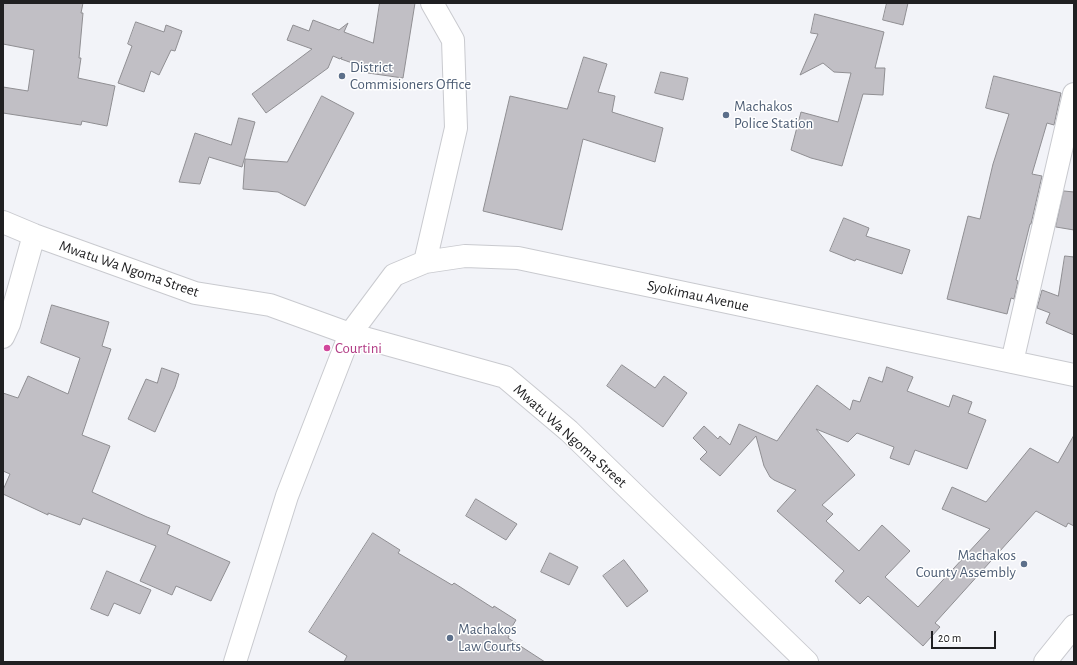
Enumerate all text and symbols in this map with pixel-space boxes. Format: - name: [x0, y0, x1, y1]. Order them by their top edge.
- place label: District Commisioners Office: [350, 58, 471, 93]
- marker: District Commisioners Office: [337, 71, 347, 81]
- place label: Machakos Police Station: [734, 97, 813, 132]
- marker: Machakos Police Station: [721, 110, 731, 120]
- street label: Mwatu Wa Ngoma Street: [57, 237, 201, 301]
- street label: Syokimau Avenue: [645, 276, 751, 316]
- place label: Courtini: [335, 339, 382, 357]
- marker: Courtini: [322, 343, 332, 353]
- street label: Mwatu Wa Ngoma Street: [510, 380, 630, 492]
- place label: Machakos County Assembly: [916, 546, 1016, 581]
- marker: Machakos County Assembly: [1019, 559, 1029, 569]
- place label: Machakos Law Courts: [458, 620, 521, 655]
- scale bar: [933, 623, 998, 649]
- text: 20 m: [938, 632, 961, 644]
- marker: Machakos Law Courts: [445, 633, 455, 643]

